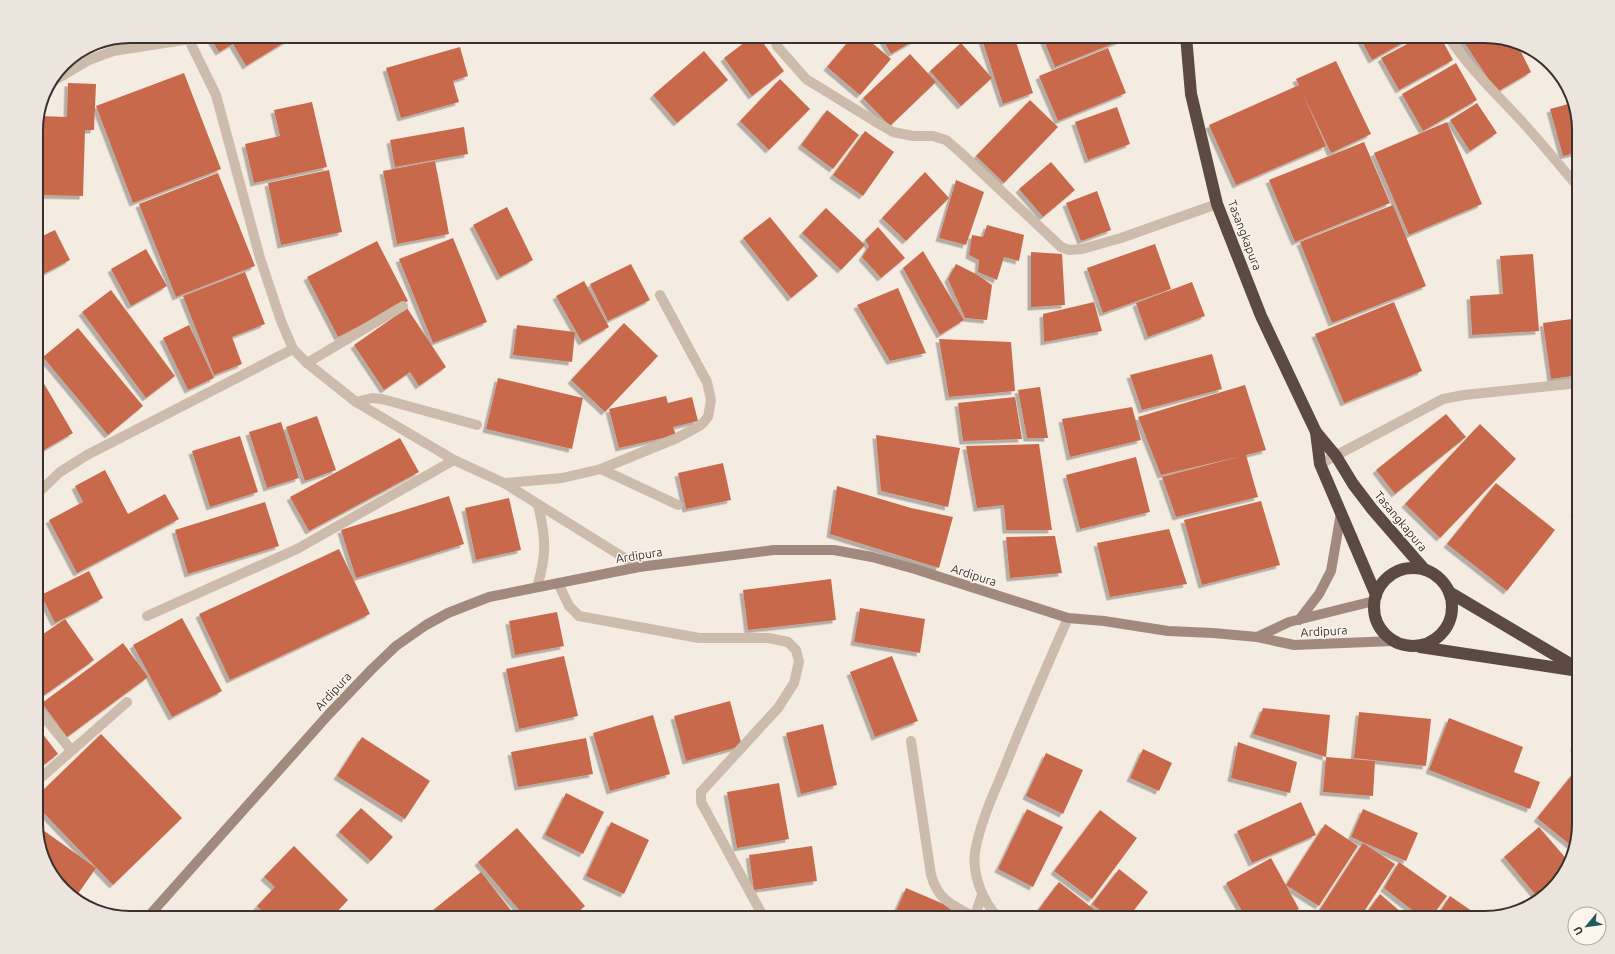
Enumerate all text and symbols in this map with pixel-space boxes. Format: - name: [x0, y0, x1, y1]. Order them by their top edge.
- street label: Tasangkapura: [1226, 198, 1264, 272]
- street label: Tasangkapura: [1372, 488, 1430, 554]
- street label: Ardipura: [615, 545, 663, 565]
- street label: Ardipura: [950, 562, 998, 588]
- street label: Ardipura: [1300, 623, 1348, 639]
- street label: Ardipura: [312, 669, 354, 713]
- north arrow: [1567, 906, 1607, 946]
- text: U: [1571, 925, 1585, 937]

